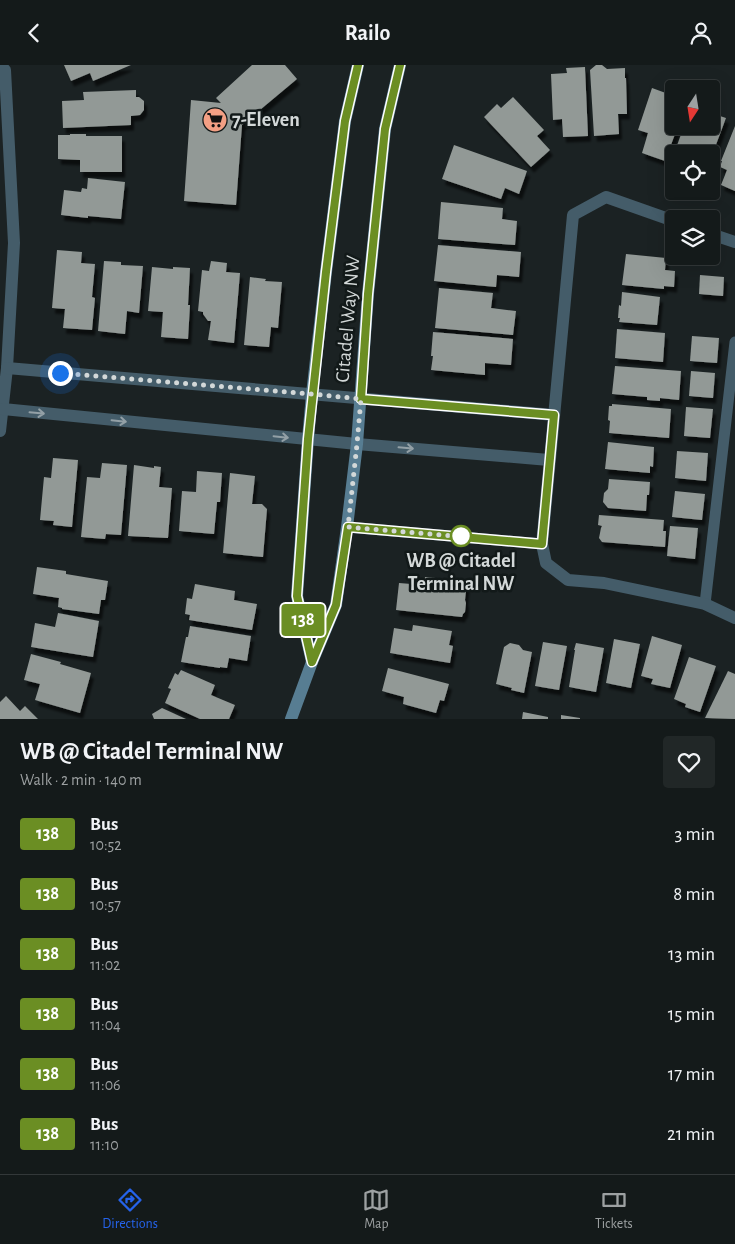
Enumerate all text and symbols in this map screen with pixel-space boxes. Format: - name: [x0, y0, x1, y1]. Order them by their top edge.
- icon: back: [20, 19, 48, 47]
- icon: person: [687, 19, 715, 47]
- text: Railo: [345, 22, 390, 44]
- north arrow: [665, 80, 720, 135]
- map controls: [665, 80, 720, 265]
- supermarket icon: 7-Eleven: [202, 107, 228, 133]
- place label: 7-Eleven: [232, 110, 300, 130]
- button: locate: [665, 145, 720, 200]
- button: layers: [665, 210, 720, 265]
- street label: Citadel Way NW: [332, 255, 364, 383]
- your location: [48, 361, 73, 386]
- one-way arrow: [28, 408, 44, 418]
- one-way arrow: [111, 416, 127, 426]
- one-way arrow: [272, 432, 288, 442]
- one-way arrow: [397, 444, 413, 453]
- marker: WB @ Citadel Terminal NW: [450, 525, 472, 547]
- place label: WB @ Citadel Terminal NW: [406, 551, 516, 594]
- line badge: 138: [274, 604, 332, 636]
- text: 138: [291, 611, 315, 629]
- button: heart: [663, 736, 715, 788]
- text: WB @ Citadel Terminal NW: [20, 740, 283, 764]
- text: Walk · 2 min · 140 m: [20, 772, 142, 788]
- text: Bus: [90, 815, 118, 834]
- text: 138: [36, 825, 59, 843]
- text: 3 min: [674, 825, 715, 844]
- text: 10:52: [90, 837, 122, 853]
- text: Bus: [90, 875, 118, 894]
- text: 138: [36, 885, 59, 903]
- text: 8 min: [673, 885, 715, 904]
- text: 10:57: [90, 897, 121, 913]
- text: Bus: [90, 935, 118, 954]
- text: 138: [36, 945, 59, 963]
- text: 13 min: [668, 945, 715, 964]
- text: 11:02: [90, 957, 120, 973]
- text: Bus: [90, 995, 118, 1014]
- text: 138: [36, 1005, 59, 1023]
- text: 15 min: [668, 1005, 715, 1024]
- text: 11:04: [90, 1017, 121, 1033]
- text: Bus: [90, 1055, 118, 1074]
- text: 138: [36, 1065, 59, 1083]
- text: 17 min: [668, 1065, 715, 1084]
- text: 11:06: [90, 1077, 121, 1093]
- text: Bus: [90, 1115, 118, 1134]
- text: 138: [36, 1125, 59, 1143]
- text: 21 min: [667, 1125, 715, 1144]
- text: 11:10: [90, 1137, 119, 1153]
- tab: Directions: [102, 1186, 158, 1233]
- tab: Map: [362, 1186, 390, 1233]
- tab: Tickets: [595, 1186, 633, 1233]

